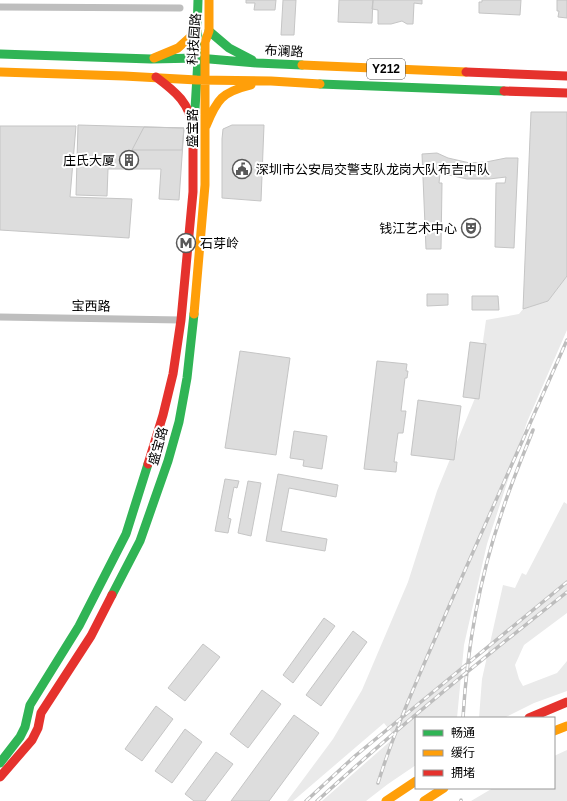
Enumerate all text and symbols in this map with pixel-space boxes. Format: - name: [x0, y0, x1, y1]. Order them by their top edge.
- street label: 科技园路: [185, 13, 203, 65]
- street label: 布澜路: [264, 42, 304, 60]
- road number: Y212: [367, 59, 405, 79]
- street label: 盛宝路: [185, 108, 200, 148]
- building icon: 庄氏大厦: [118, 149, 140, 171]
- place label: 庄氏大厦: [63, 153, 115, 168]
- public building icon: 深圳市公安局交警支队龙岗大队布吉中队: [231, 158, 253, 180]
- place label: 深圳市公安局交警支队龙岗大队布吉中队: [256, 162, 490, 177]
- theatre icon: 钱江艺术中心: [460, 217, 482, 239]
- place label: 钱江艺术中心: [379, 221, 457, 236]
- metro station icon: 石芽岭: [175, 232, 197, 254]
- place label: 石芽岭: [200, 236, 239, 251]
- street label: 宝西路: [71, 298, 111, 314]
- street label: 盛宝路: [145, 425, 171, 467]
- legend: [415, 717, 555, 789]
- text: 畅通: [451, 726, 475, 740]
- text: 缓行: [451, 746, 475, 760]
- text: 拥堵: [451, 766, 475, 780]

